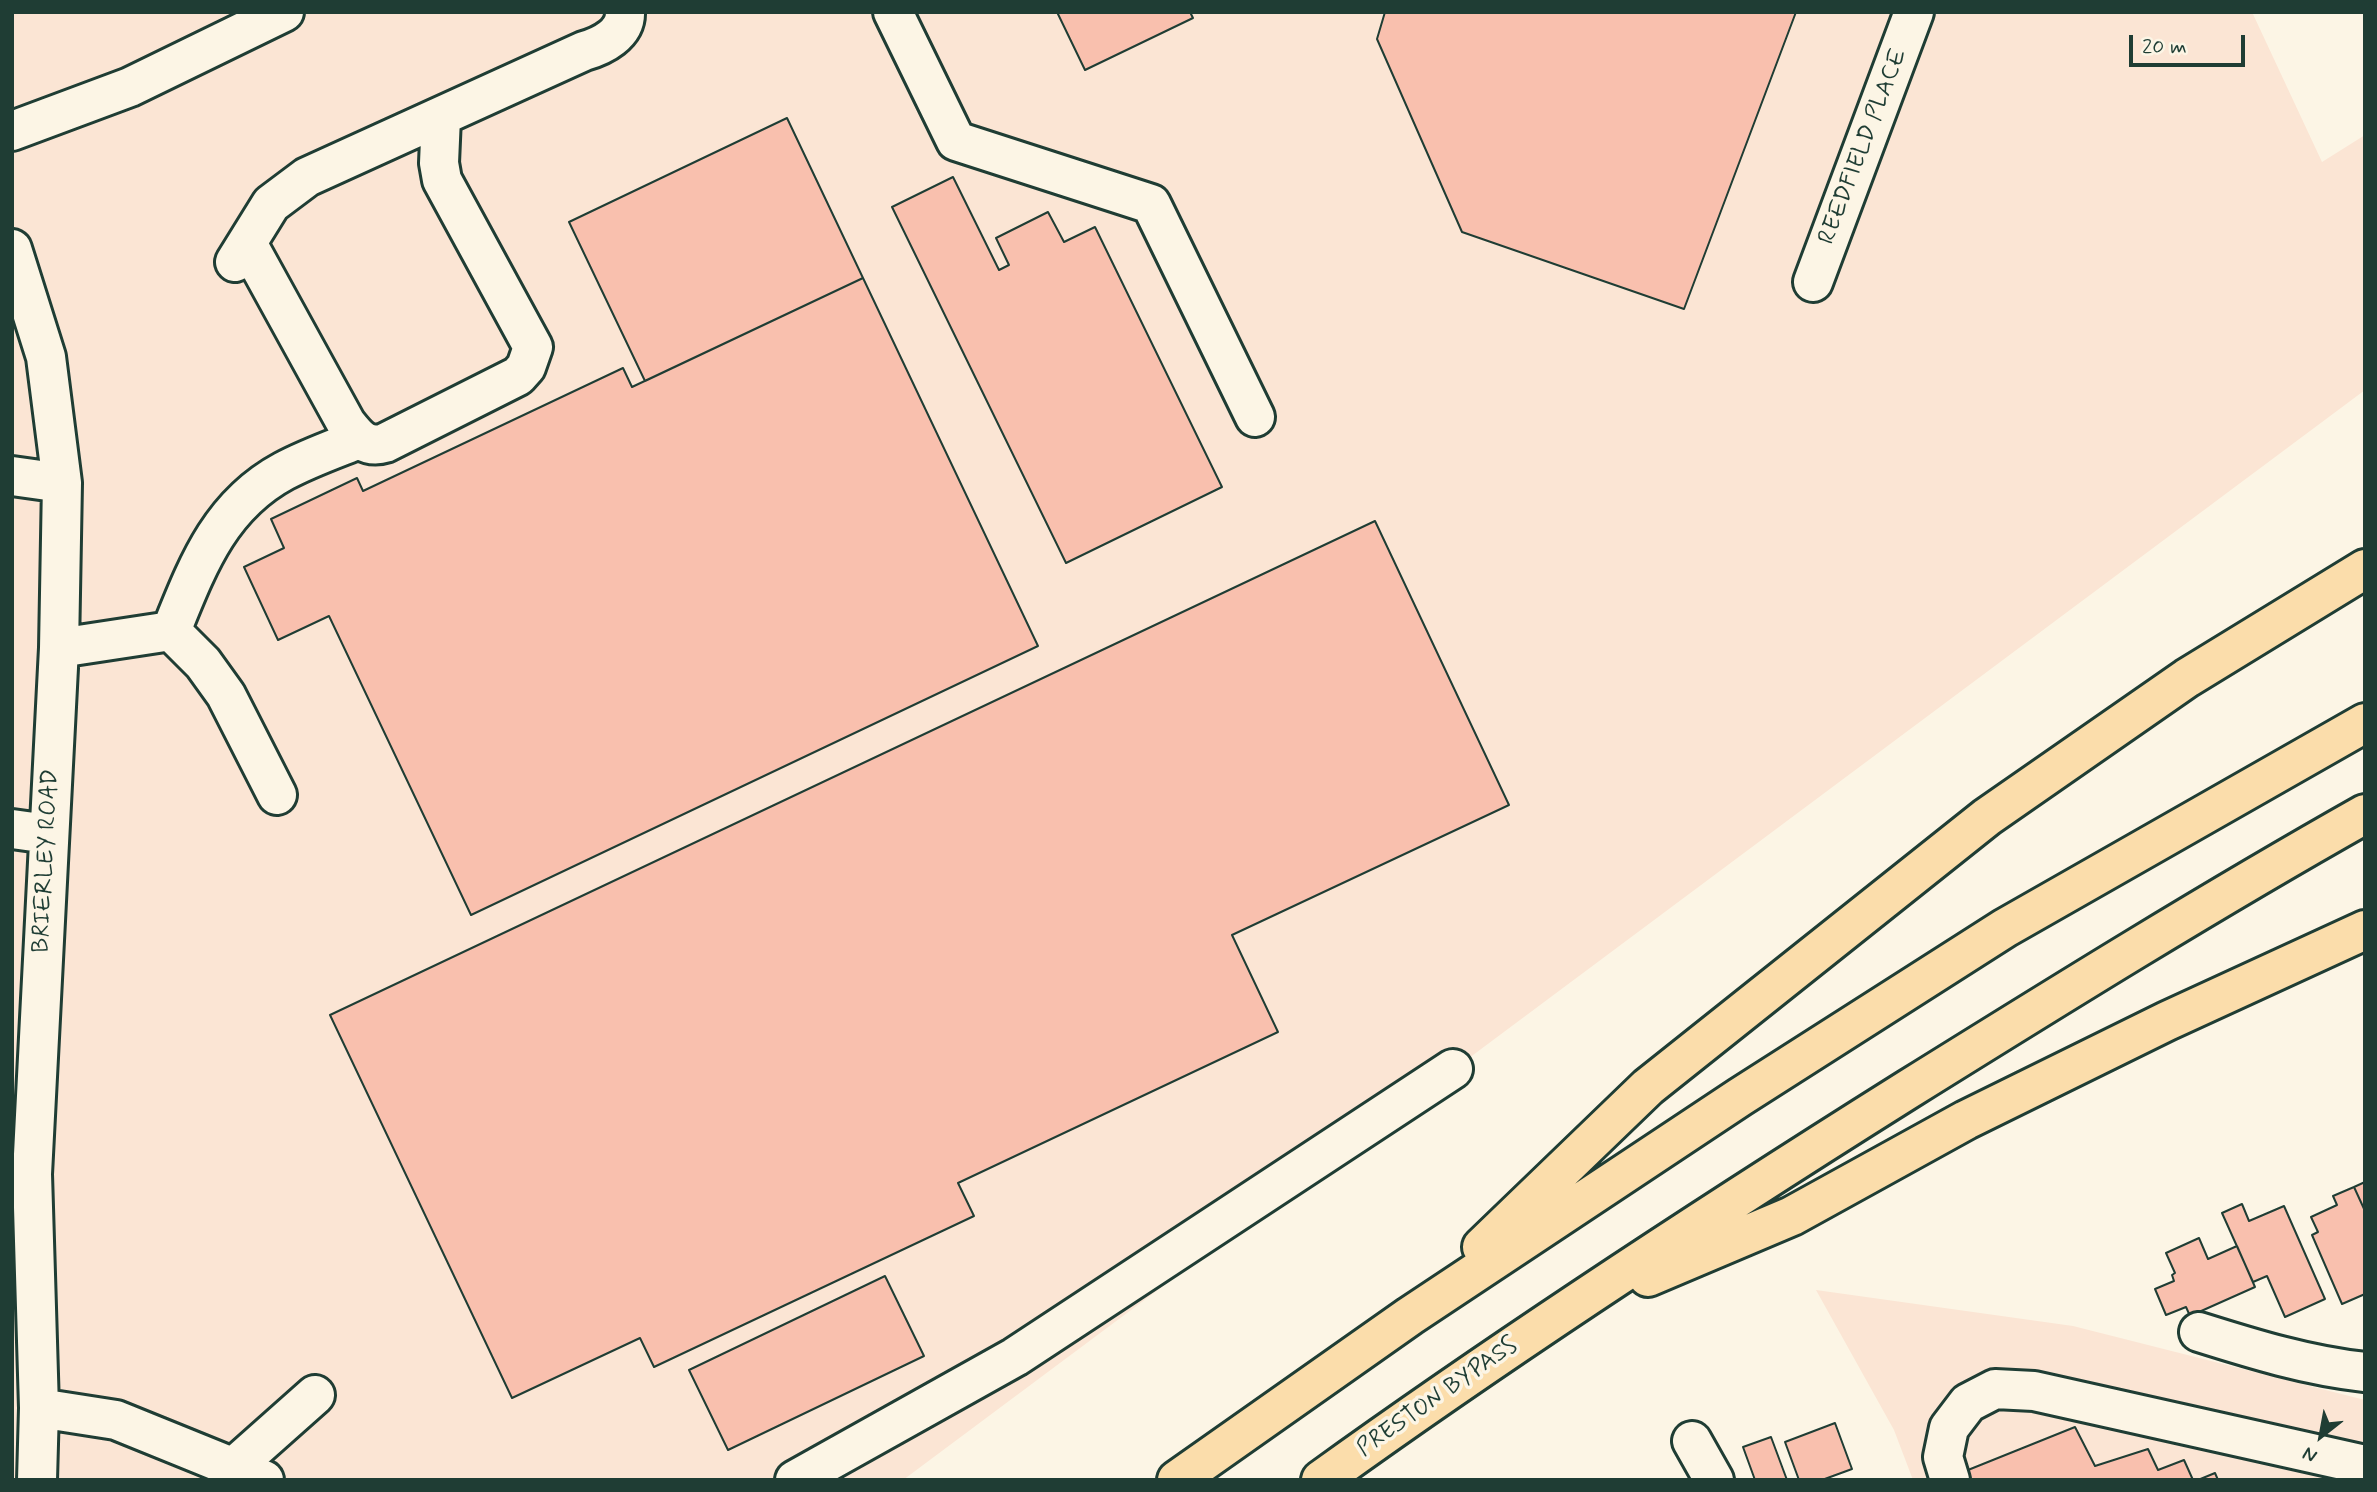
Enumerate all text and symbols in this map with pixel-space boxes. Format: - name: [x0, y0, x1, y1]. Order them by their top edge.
- scale bar: [2132, 21, 2248, 65]
- text: 20 m: [2142, 33, 2187, 61]
- street label: REEDFIELD PLACE: [1813, 45, 1915, 249]
- street label: BRIERLEY ROAD: [28, 768, 66, 954]
- street label: PRESTON BYPASS: [1352, 1332, 1524, 1464]
- north arrow: [2286, 1401, 2356, 1471]
- text: N: [2298, 1440, 2322, 1468]

